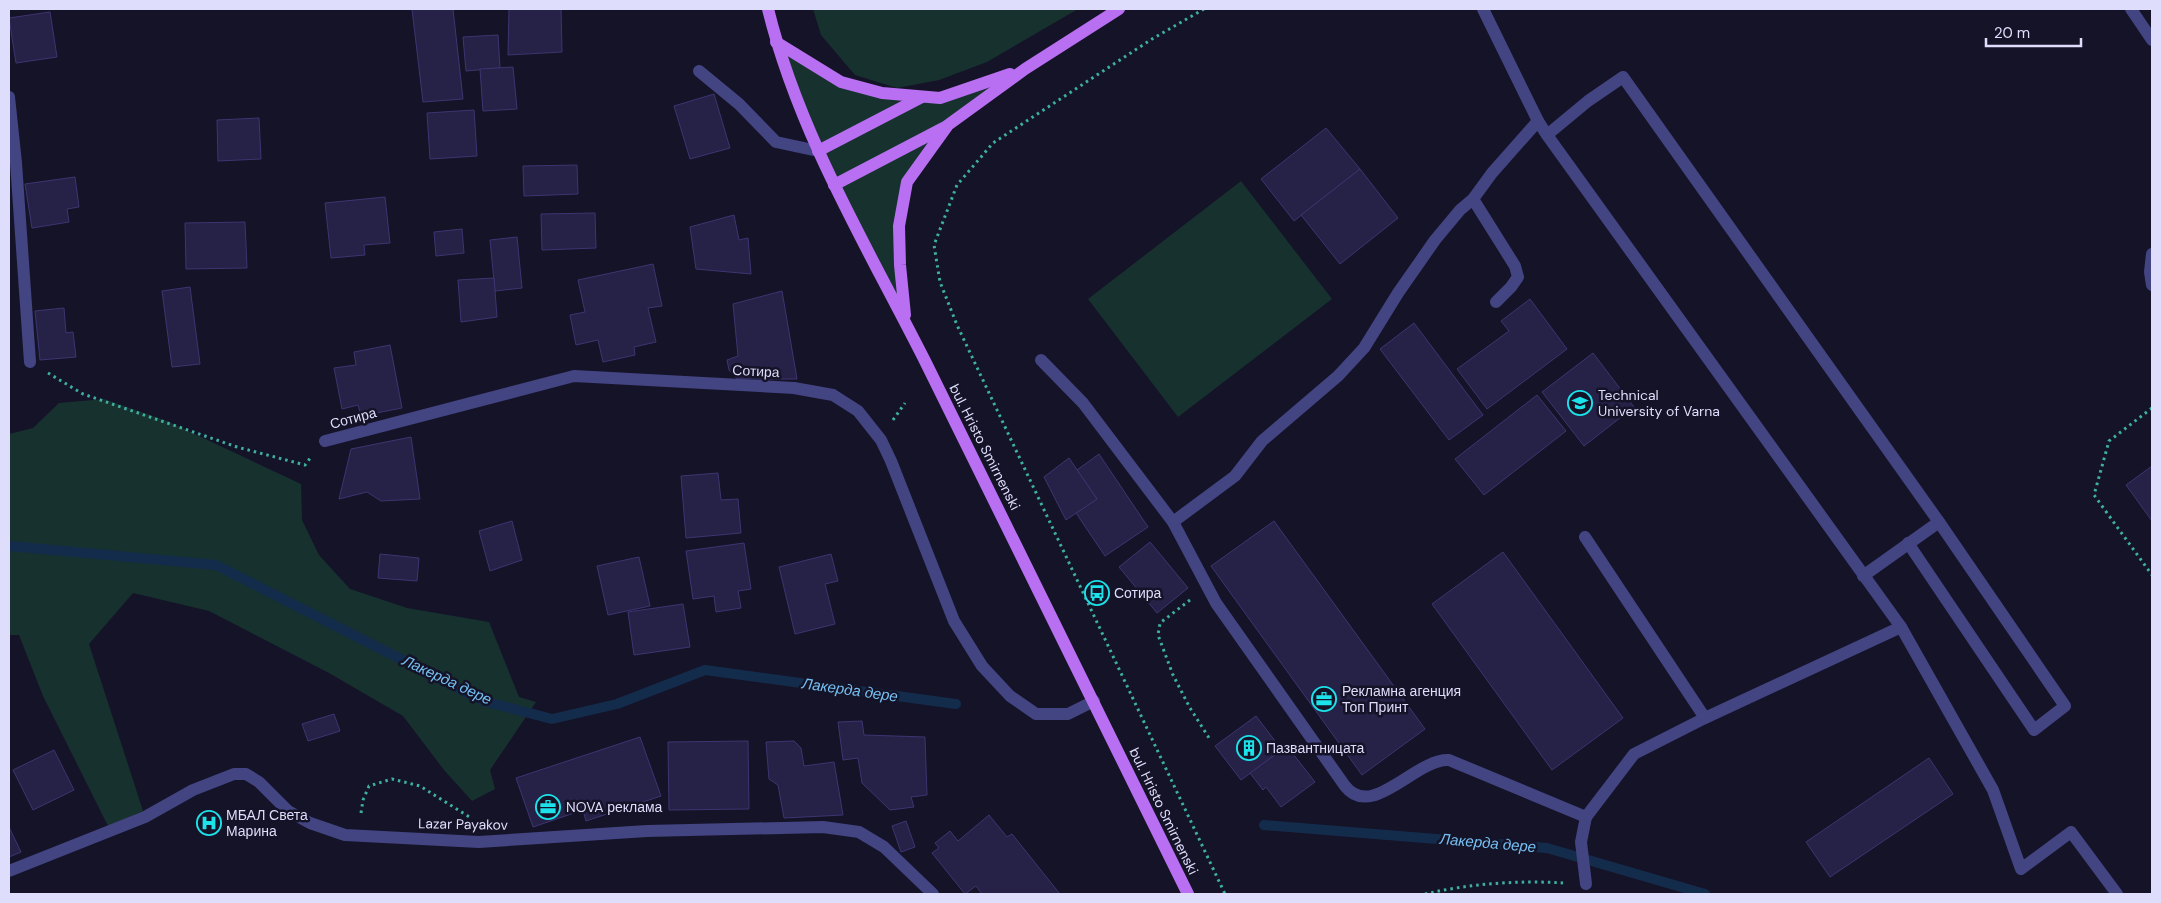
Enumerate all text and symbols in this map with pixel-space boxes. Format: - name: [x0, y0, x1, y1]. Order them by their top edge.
- scale bar: [1986, 15, 2081, 47]
- text: 20 m: [1994, 23, 2030, 43]
- street label: Сотира: [732, 361, 780, 381]
- street label: bul. Hristo Smirnenski: [945, 381, 1025, 513]
- place label: Technical University of Varna: [1598, 386, 1720, 420]
- school or university icon: Technical University of Varna: [1567, 390, 1593, 416]
- street label: Сотира: [328, 403, 378, 433]
- bus stop icon: Сотира: [1084, 580, 1110, 606]
- place label: Сотира: [1114, 584, 1162, 602]
- water label: Лакерда дере: [398, 650, 495, 709]
- water label: Лакерда дере: [800, 673, 899, 707]
- place label: Рекламна агенция Топ Принт: [1342, 682, 1461, 716]
- office icon: Рекламна агенция Топ Принт: [1311, 686, 1337, 712]
- building icon: Пазвантницата: [1236, 735, 1262, 761]
- place label: Пазвантницата: [1266, 739, 1365, 757]
- street label: bul. Hristo Smirnenski: [1125, 745, 1203, 877]
- office icon: NOVA реклама: [535, 794, 561, 820]
- place label: NOVA реклама: [566, 798, 663, 816]
- place label: МБАЛ Света Марина: [226, 806, 308, 840]
- hospital icon: МБАЛ Света Марина: [196, 810, 222, 836]
- street label: Lazar Payakov: [418, 814, 509, 834]
- water label: Лакерда дере: [1438, 829, 1537, 857]

